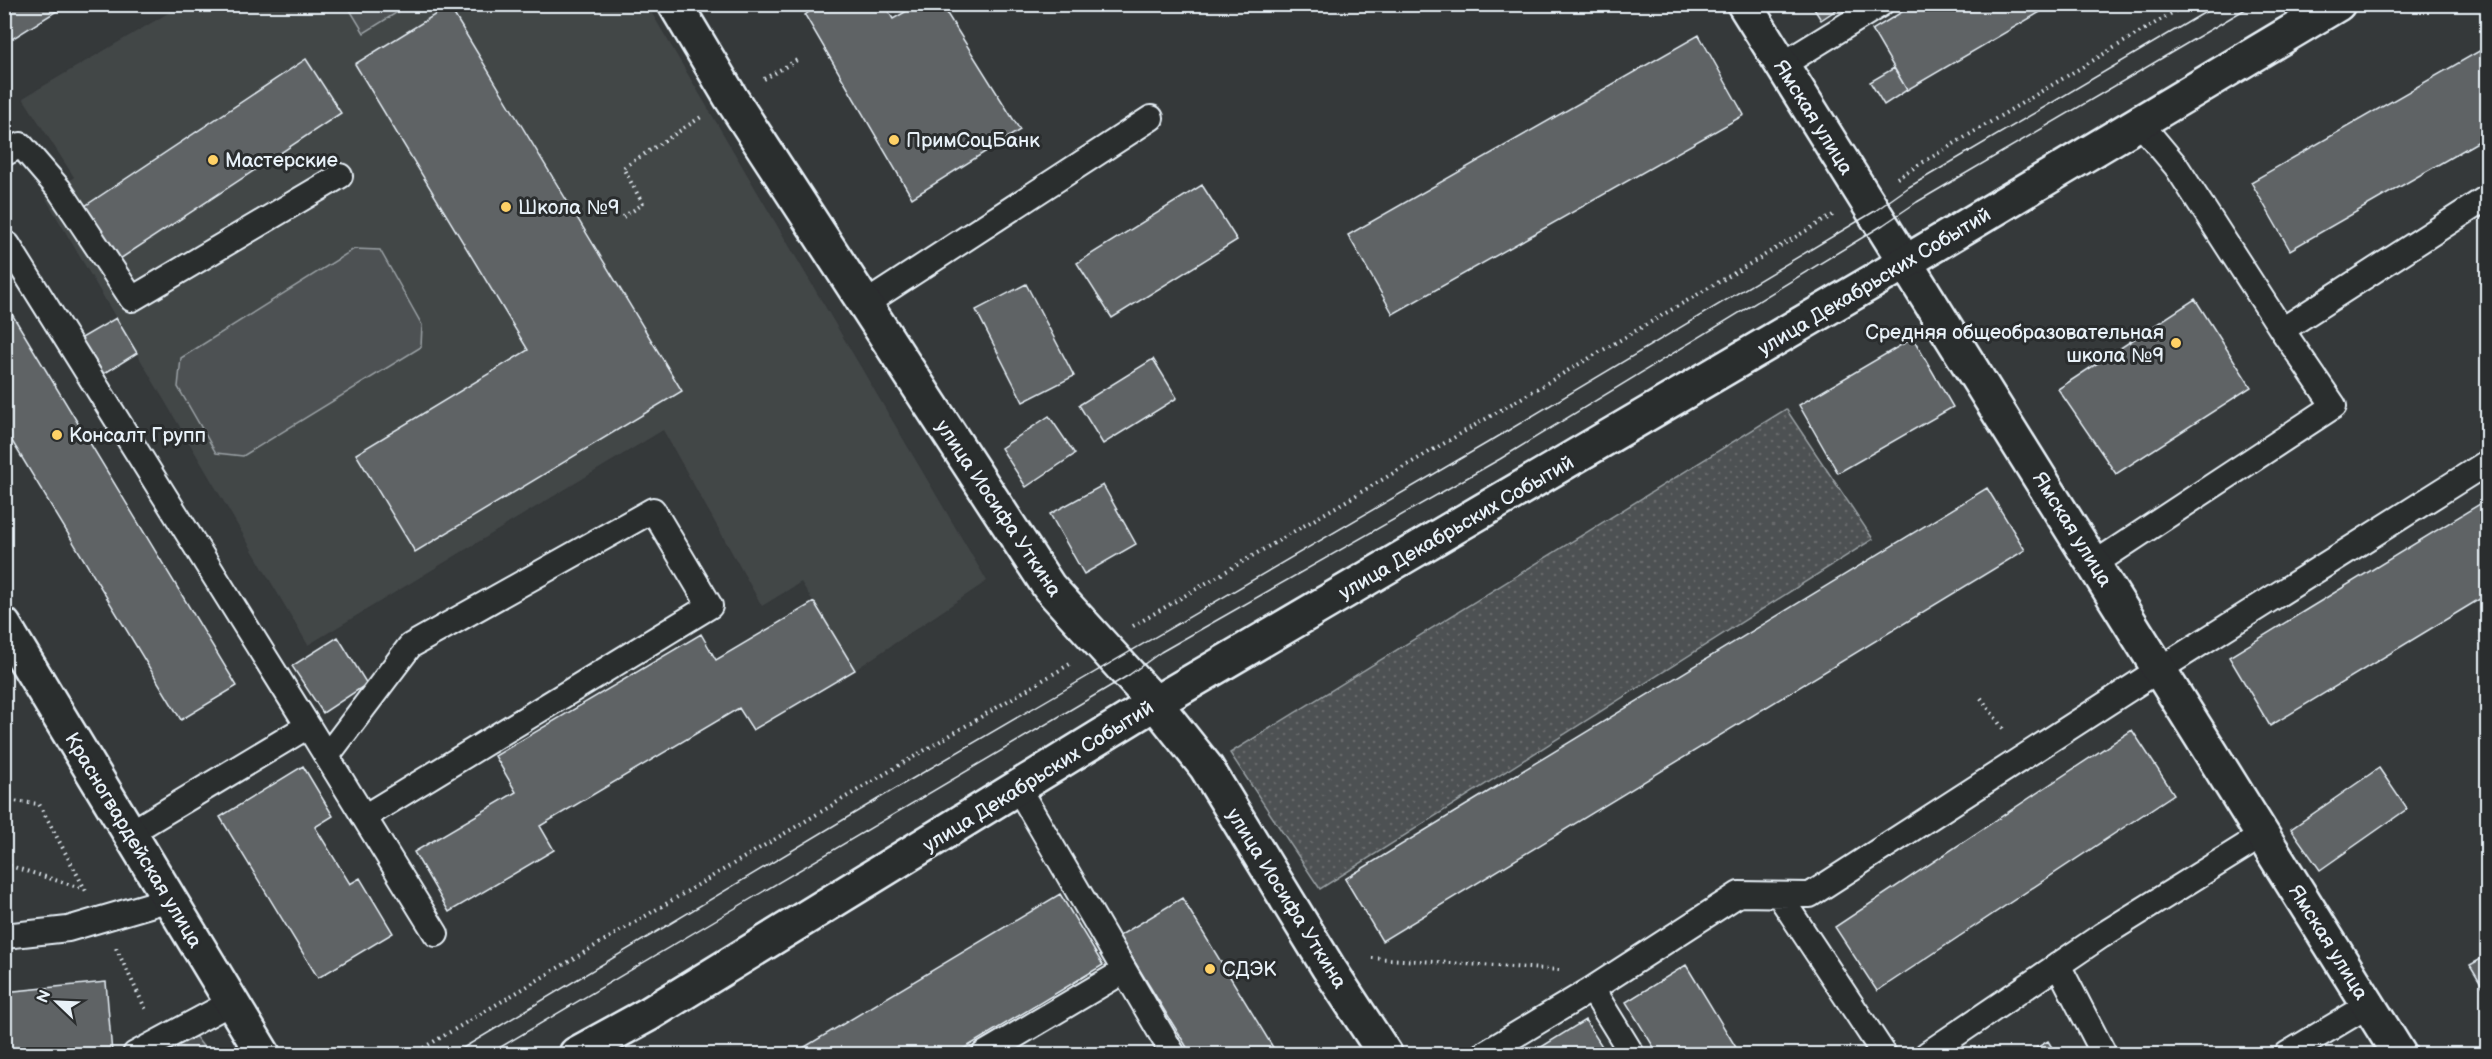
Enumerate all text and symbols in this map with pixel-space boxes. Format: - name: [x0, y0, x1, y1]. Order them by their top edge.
- street label: Ямская улица: [1768, 56, 1858, 180]
- place label: ПримСоцБанк: [906, 129, 1040, 153]
- marker: ПримСоцБанк: [887, 133, 901, 147]
- place label: Мастерские: [225, 149, 338, 173]
- marker: Мастерские: [206, 153, 220, 167]
- place label: Школа №9: [518, 196, 620, 220]
- marker: Школа №9: [499, 200, 513, 214]
- street label: улица Декабрьских Событий: [1754, 203, 1995, 361]
- place label: Средняя общеобразовательная школа №9: [1865, 321, 2164, 368]
- marker: Средняя общеобразовательная школа №9: [2169, 336, 2183, 350]
- street label: улица Иосифа Уткина: [930, 416, 1066, 602]
- place label: Консалт Групп: [69, 424, 206, 448]
- marker: Консалт Групп: [50, 428, 64, 442]
- street label: улица Декабрьских Событий: [1335, 451, 1578, 605]
- street label: Ямская улица: [2027, 468, 2117, 592]
- street label: улица Декабрьских Событий: [919, 696, 1158, 858]
- street label: Красногвардейская улица: [59, 729, 207, 953]
- street label: улица Иосифа Уткина: [1221, 804, 1352, 993]
- street label: Ямская улица: [2283, 881, 2373, 1005]
- place label: СДЭК: [1222, 958, 1276, 982]
- marker: СДЭК: [1203, 962, 1217, 976]
- north arrow: [27, 972, 87, 1032]
- text: N: [33, 987, 56, 1006]

